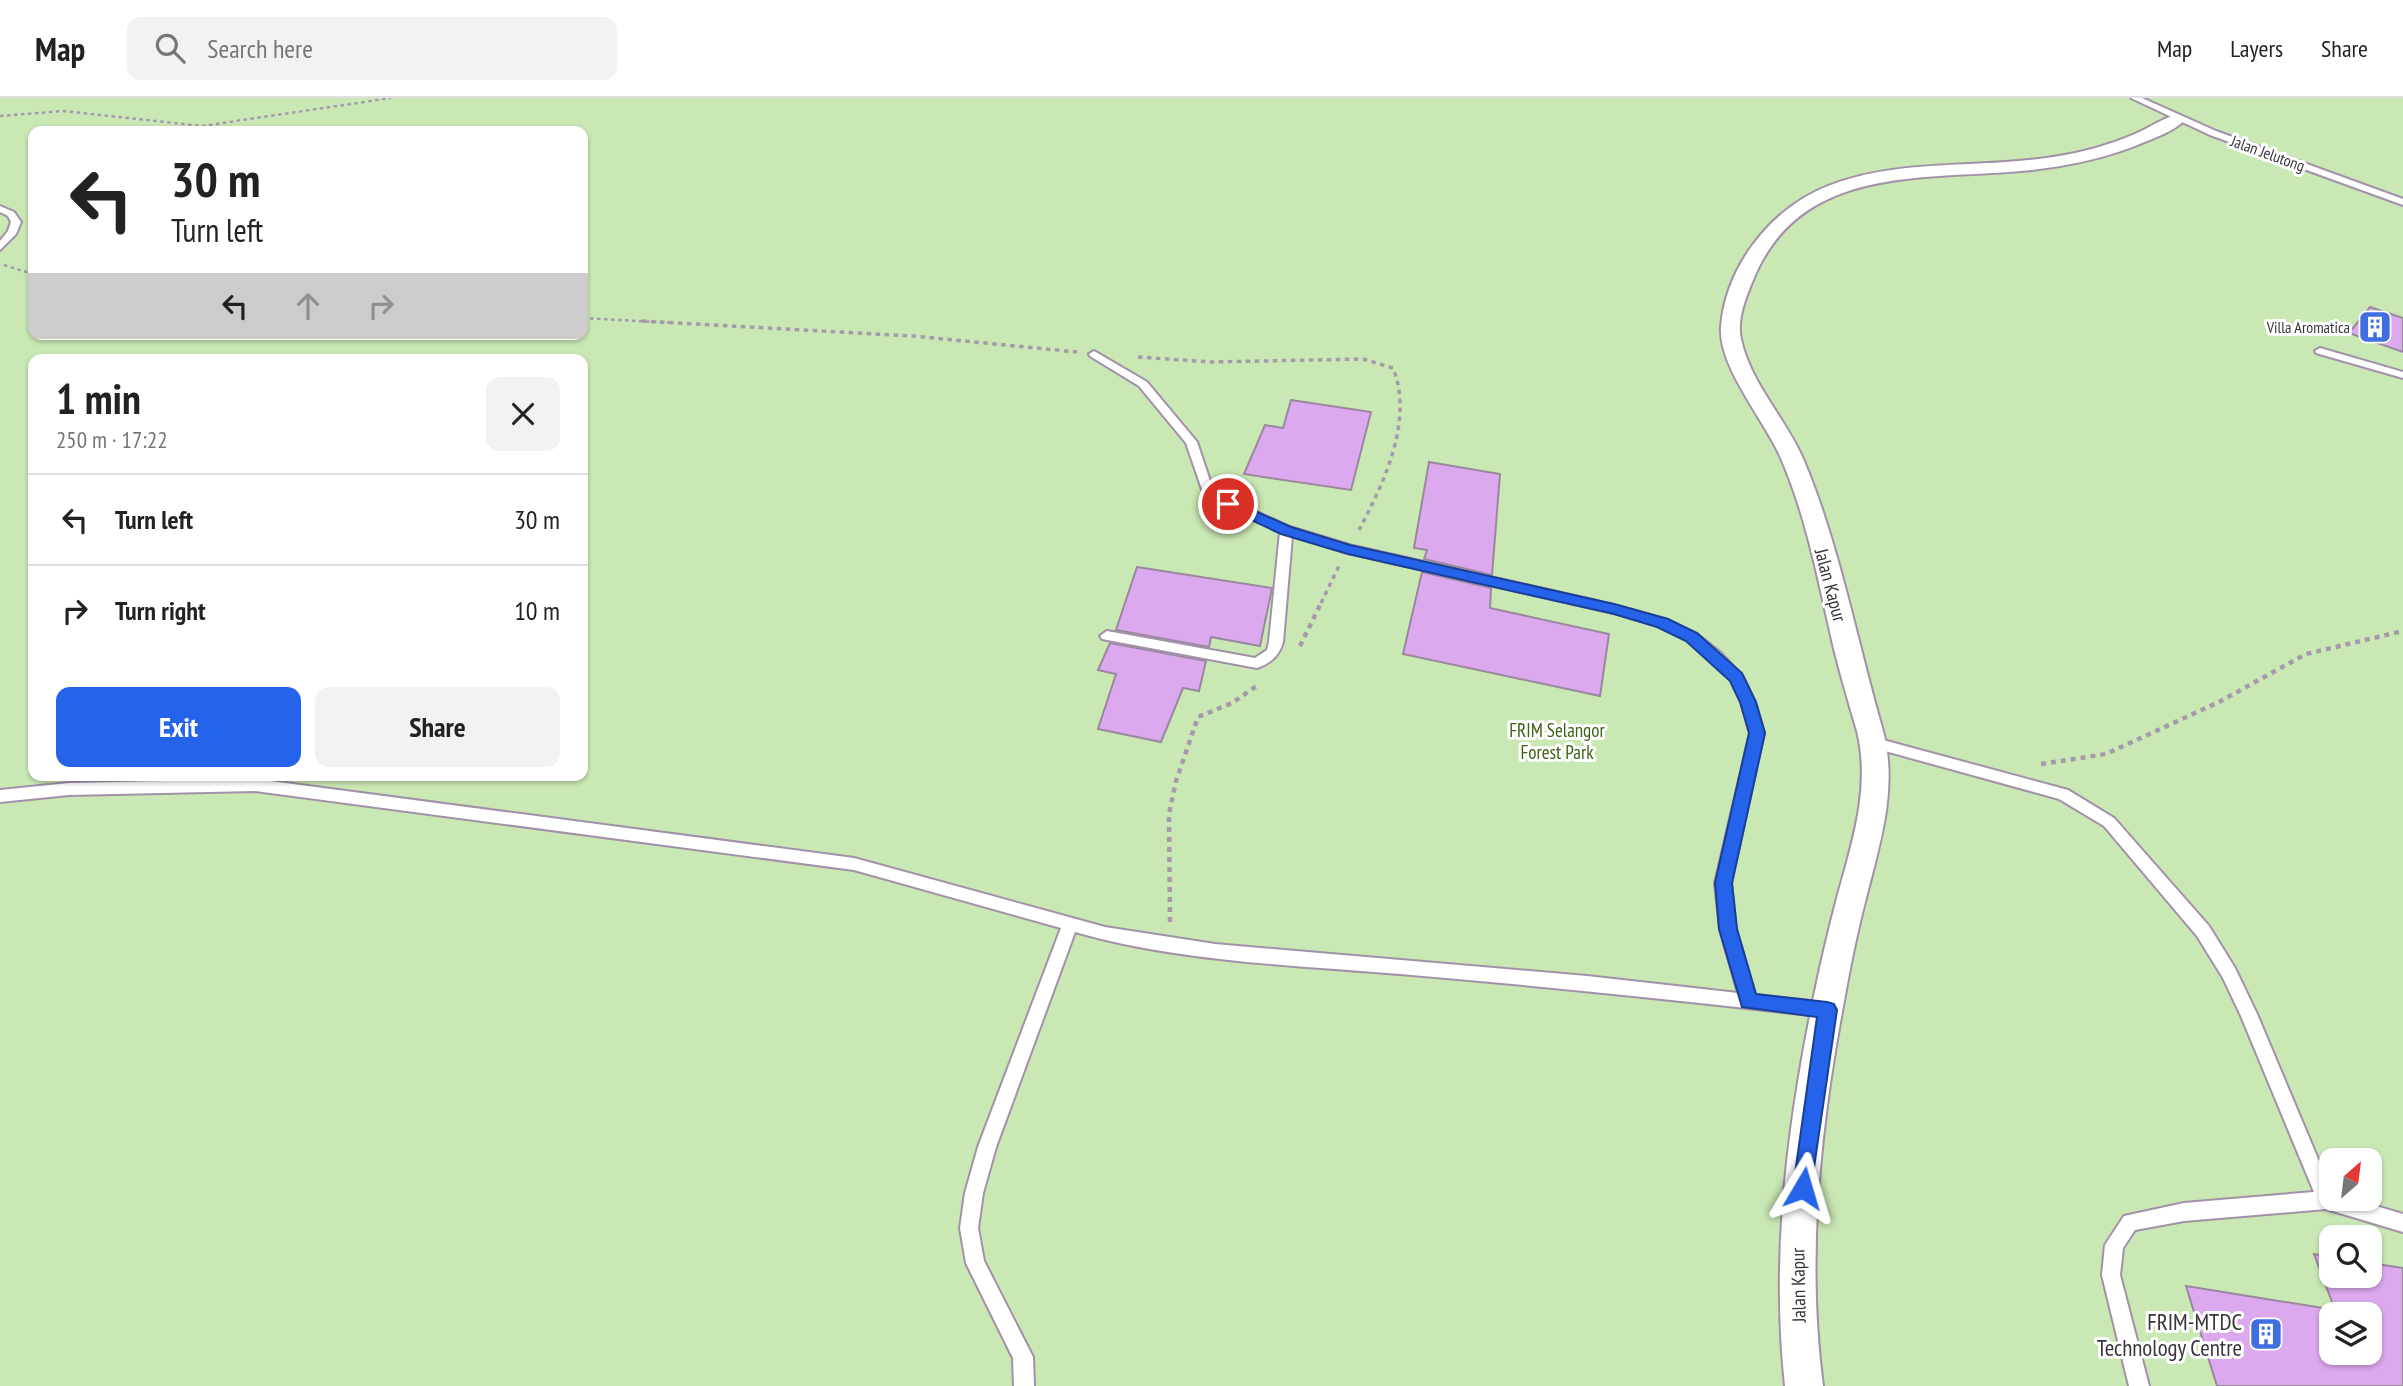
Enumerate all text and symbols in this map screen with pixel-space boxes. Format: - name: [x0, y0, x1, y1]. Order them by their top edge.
- search box: [127, 17, 617, 80]
- text: Map: [35, 27, 85, 70]
- icon: search: [151, 29, 189, 67]
- text: Search here: [207, 32, 313, 65]
- text: Map: [2157, 33, 2192, 64]
- text: Layers: [2230, 33, 2283, 64]
- text: Share: [2321, 33, 2368, 64]
- street label: Jalan Jelutong: [2227, 130, 2308, 176]
- text: 30 m: [171, 147, 260, 211]
- icon: left: [56, 154, 147, 245]
- text: Turn left: [171, 209, 263, 251]
- icon: left: [216, 287, 254, 325]
- icon: ahead: [289, 287, 327, 325]
- icon: right: [362, 287, 400, 325]
- building icon: Villa Aromatica: [2356, 308, 2394, 346]
- place label: Villa Aromatica: [2266, 317, 2350, 337]
- text: 1 min: [56, 371, 141, 426]
- button: close: [486, 377, 560, 451]
- text: 250 m · 17:22: [56, 425, 168, 454]
- pin: [1198, 474, 1258, 534]
- icon: arrive: [1209, 485, 1247, 523]
- icon: left: [56, 501, 94, 539]
- text: Turn left: [115, 503, 193, 536]
- text: 30 m: [514, 503, 560, 536]
- street label: Jalan Kapur: [1809, 545, 1852, 625]
- icon: right: [56, 592, 94, 630]
- text: Turn right: [115, 594, 206, 627]
- text: 10 m: [514, 594, 560, 627]
- button: Exit: [56, 687, 301, 767]
- button: Share: [315, 687, 560, 767]
- park label: FRIM Selangor Forest Park: [1509, 718, 1606, 764]
- north arrow: [2319, 1148, 2382, 1211]
- map controls: [2319, 1148, 2382, 1365]
- position arrow: [1766, 1151, 1840, 1225]
- button: search: [2319, 1225, 2382, 1288]
- street label: Jalan Kapur: [1785, 1247, 1811, 1324]
- button: layers: [2319, 1302, 2382, 1365]
- place label: FRIM-MTDC Technology Centre: [2097, 1307, 2242, 1362]
- building icon: FRIM-MTDC Technology Centre: [2247, 1315, 2285, 1353]

